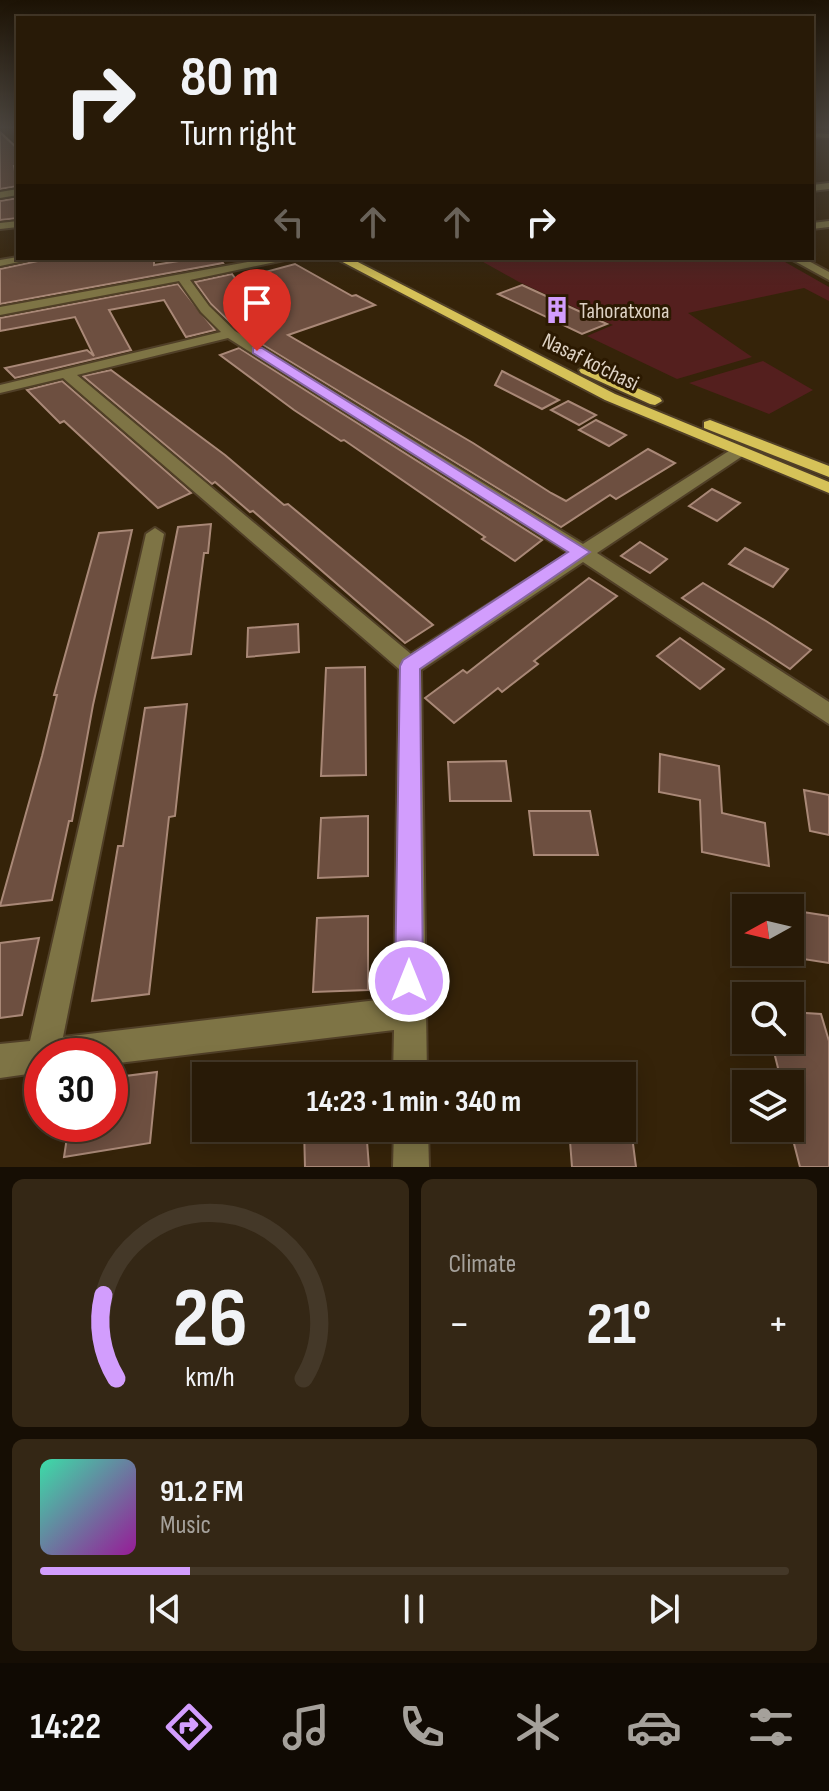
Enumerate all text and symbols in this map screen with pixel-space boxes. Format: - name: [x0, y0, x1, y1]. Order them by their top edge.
- text: 80 m: [180, 45, 279, 112]
- icon: right: [48, 48, 152, 152]
- text: Turn right: [180, 113, 297, 156]
- icon: left: [267, 200, 311, 244]
- icon: ahead: [351, 200, 395, 244]
- icon: ahead: [435, 200, 479, 244]
- icon: right: [519, 200, 563, 244]
- pin: [223, 269, 291, 351]
- icon: arrive: [235, 281, 279, 325]
- building icon: Tahoratxona: [542, 295, 572, 325]
- place label: Tahoratxona: [579, 298, 670, 325]
- street label: Nasaf ko‘chasi: [538, 327, 643, 397]
- north arrow: [732, 894, 804, 966]
- map controls: [732, 894, 804, 1142]
- position arrow: [367, 939, 451, 1023]
- button: search: [732, 982, 804, 1054]
- speed limit sign: 30: [24, 1038, 128, 1142]
- button: layers: [732, 1070, 804, 1142]
- text: 14:23 · 1 min · 340 m: [307, 1084, 521, 1120]
- text: Climate: [449, 1249, 516, 1280]
- text: 26: [172, 1270, 248, 1370]
- text: 21°: [586, 1289, 651, 1361]
- text: −: [449, 1298, 470, 1351]
- text: +: [767, 1298, 789, 1351]
- text: km/h: [186, 1360, 235, 1395]
- text: 91.2 FM: [160, 1474, 244, 1510]
- text: Music: [160, 1510, 211, 1541]
- icon: previous: [143, 1587, 187, 1631]
- icon: pause: [392, 1587, 436, 1631]
- icon: next: [642, 1587, 686, 1631]
- icon: directions: [161, 1699, 217, 1755]
- icon: music: [278, 1699, 334, 1755]
- icon: phone: [394, 1699, 450, 1755]
- icon: climate: [510, 1699, 566, 1755]
- icon: car: [626, 1699, 682, 1755]
- icon: filters: [743, 1699, 799, 1755]
- text: 14:22: [30, 1706, 101, 1749]

